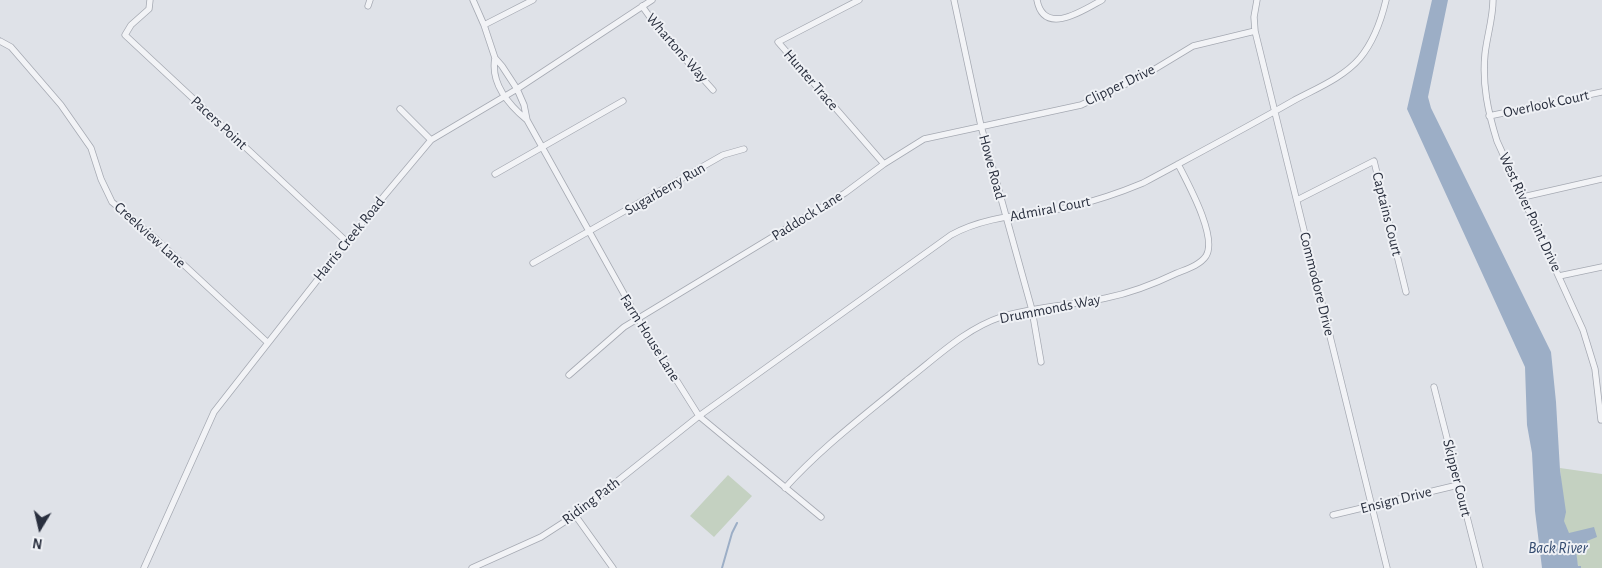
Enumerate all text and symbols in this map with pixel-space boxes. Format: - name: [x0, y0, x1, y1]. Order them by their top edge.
- street label: Whartons Way: [642, 10, 712, 86]
- street label: Hunter Trace: [780, 46, 842, 114]
- street label: Clipper Drive: [1082, 60, 1158, 110]
- street label: Overlook Court: [1501, 86, 1591, 122]
- street label: Pacers Point: [187, 92, 251, 154]
- street label: Howe Road: [975, 133, 1009, 201]
- street label: West River Point Drive: [1495, 150, 1565, 274]
- street label: Sugarberry Run: [621, 159, 709, 219]
- street label: Captains Court: [1368, 170, 1406, 258]
- street label: Paddock Lane: [768, 187, 846, 245]
- street label: Admiral Court: [1008, 192, 1092, 226]
- street label: Harris Creek Road: [309, 193, 389, 285]
- street label: Creekview Lane: [110, 198, 190, 272]
- street label: Commodore Drive: [1295, 230, 1339, 338]
- street label: Drummonds Way: [998, 290, 1102, 328]
- street label: Farm House Lane: [616, 291, 684, 385]
- street label: Skipper Court: [1439, 438, 1475, 518]
- street label: Riding Path: [559, 473, 623, 529]
- street label: Ensign Drive: [1359, 482, 1433, 518]
- north arrow: [15, 503, 65, 553]
- text: N: [32, 535, 44, 550]
- water label: Back River: [1528, 538, 1588, 558]

